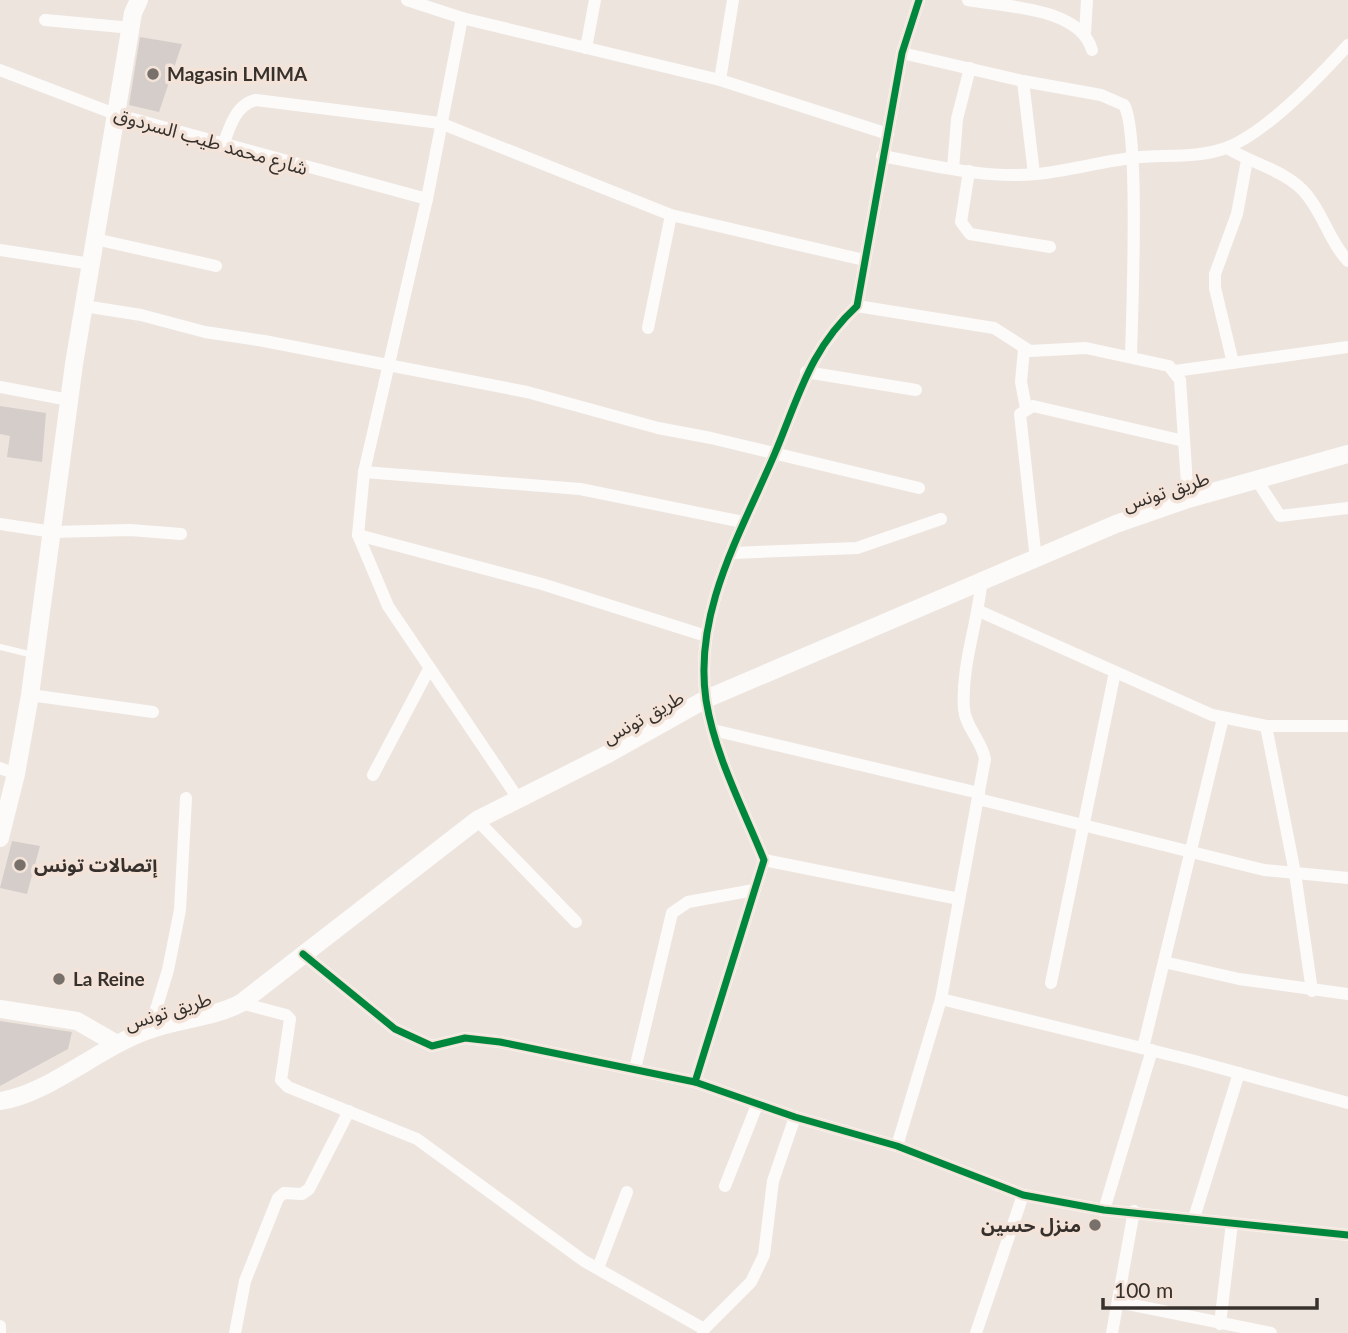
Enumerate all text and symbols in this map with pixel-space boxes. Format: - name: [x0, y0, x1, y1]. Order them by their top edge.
- place label: Magasin LMIMA: [167, 62, 308, 85]
- marker: Magasin LMIMA: [145, 66, 161, 82]
- street label: شارع محمد طيب السردوق: [111, 102, 311, 182]
- street label: طريق تونس: [1120, 466, 1212, 516]
- street label: طريق تونس: [598, 685, 688, 749]
- place label: إتصالات تونس: [34, 853, 158, 878]
- marker: إتصالات تونس: [12, 857, 28, 873]
- place label: La Reine: [73, 967, 145, 990]
- marker: La Reine: [51, 971, 67, 987]
- street label: طريق تونس: [122, 986, 214, 1036]
- place label: منزل حسين: [981, 1213, 1081, 1237]
- marker: منزل حسين: [1087, 1217, 1103, 1233]
- scale bar: [1103, 1266, 1316, 1310]
- text: 100 m: [1114, 1277, 1173, 1302]

